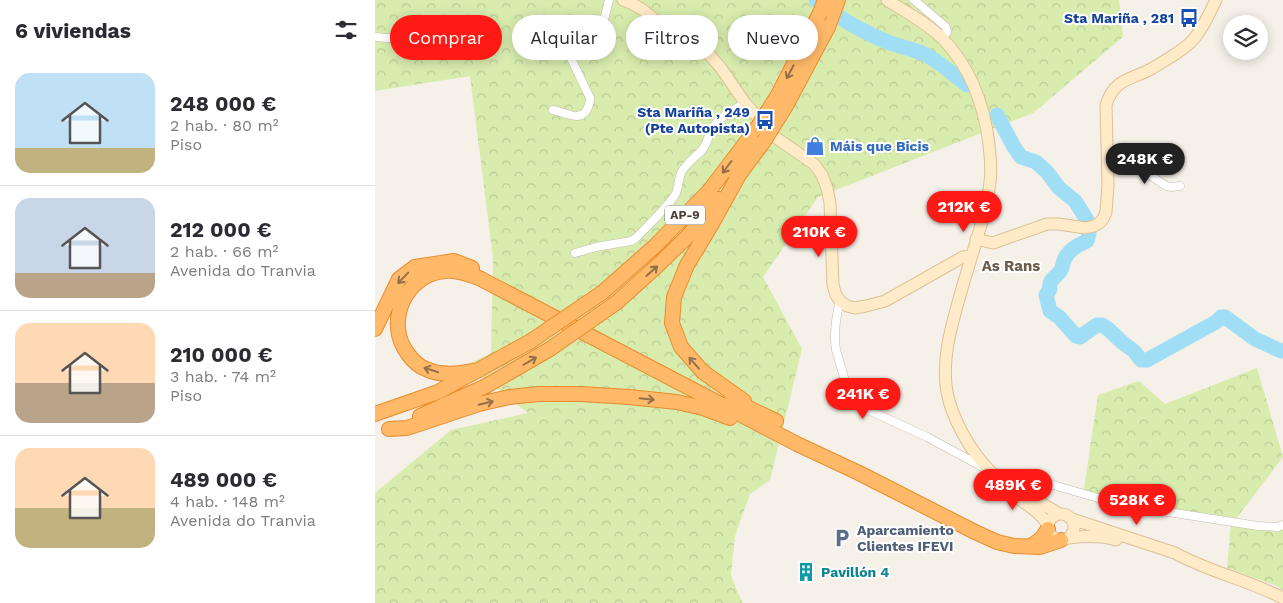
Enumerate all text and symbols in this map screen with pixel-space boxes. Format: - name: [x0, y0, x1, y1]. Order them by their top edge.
- bus stop icon: Sta Mariña , 281: [1178, 7, 1200, 29]
- place label: Sta Mariña , 281: [1064, 10, 1174, 26]
- chip: Comprar: [390, 15, 502, 60]
- chip: Alquilar: [512, 15, 616, 60]
- chip: Filtros: [626, 15, 718, 60]
- chip: Nuevo: [728, 15, 818, 60]
- map controls: [1223, 15, 1268, 60]
- button: layers: [1223, 15, 1268, 60]
- icon: filters: [332, 16, 360, 44]
- text: 6 viviendas: [15, 18, 131, 43]
- one-way arrow: [785, 64, 795, 79]
- text: 248 000 €: [170, 91, 276, 116]
- icon: home: [55, 93, 115, 153]
- place label: Sta Mariña , 249 (Pte Autopista): [637, 104, 750, 136]
- bus stop icon: Sta Mariña , 249 (Pte Autopista): [754, 109, 776, 131]
- text: 2 hab. · 80 m²: [170, 116, 279, 135]
- text: Piso: [170, 135, 202, 154]
- shop icon: Máis que Bicis: [804, 135, 826, 157]
- place label: Máis que Bicis: [830, 138, 930, 154]
- pin: 248K €: [1104, 142, 1186, 185]
- text: 248K €: [1117, 149, 1173, 168]
- one-way arrow: [722, 160, 732, 174]
- pin: 212K €: [923, 190, 1005, 233]
- text: 212K €: [938, 197, 990, 216]
- road number: AP-9: [665, 206, 705, 224]
- pin: 210K €: [778, 216, 860, 258]
- text: 212 000 €: [170, 217, 271, 242]
- icon: home: [55, 218, 115, 278]
- text: 210K €: [792, 222, 846, 241]
- text: 2 hab. · 66 m²: [170, 242, 278, 261]
- district label: As Rans: [982, 257, 1040, 275]
- text: Avenida do Tranvia: [170, 261, 316, 280]
- one-way arrow: [646, 265, 658, 277]
- one-way arrow: [397, 272, 409, 284]
- text: 210 000 €: [170, 342, 272, 367]
- icon: home: [55, 343, 115, 403]
- one-way arrow: [522, 355, 536, 365]
- one-way arrow: [689, 356, 700, 369]
- one-way arrow: [424, 365, 439, 374]
- text: 3 hab. · 74 m²: [170, 367, 276, 386]
- pin: 241K €: [822, 378, 904, 420]
- text: 241K €: [837, 384, 890, 403]
- text: Piso: [170, 386, 202, 405]
- one-way arrow: [639, 394, 655, 404]
- one-way arrow: [477, 398, 493, 407]
- text: 489 000 €: [170, 467, 277, 492]
- icon: home: [55, 468, 115, 528]
- pin: 489K €: [972, 468, 1054, 511]
- text: 489K €: [984, 475, 1042, 494]
- pin: 528K €: [1096, 484, 1178, 526]
- text: 528K €: [1109, 490, 1165, 509]
- text: 4 hab. · 148 m²: [170, 492, 285, 511]
- text: Avenida do Tranvia: [170, 511, 316, 530]
- place label: Aparcamiento Clientes IFEVI: [857, 522, 954, 554]
- parking icon: Aparcamiento Clientes IFEVI: [831, 527, 853, 549]
- building icon: Pavillón 4: [795, 561, 817, 583]
- place label: Pavillón 4: [821, 564, 889, 580]

